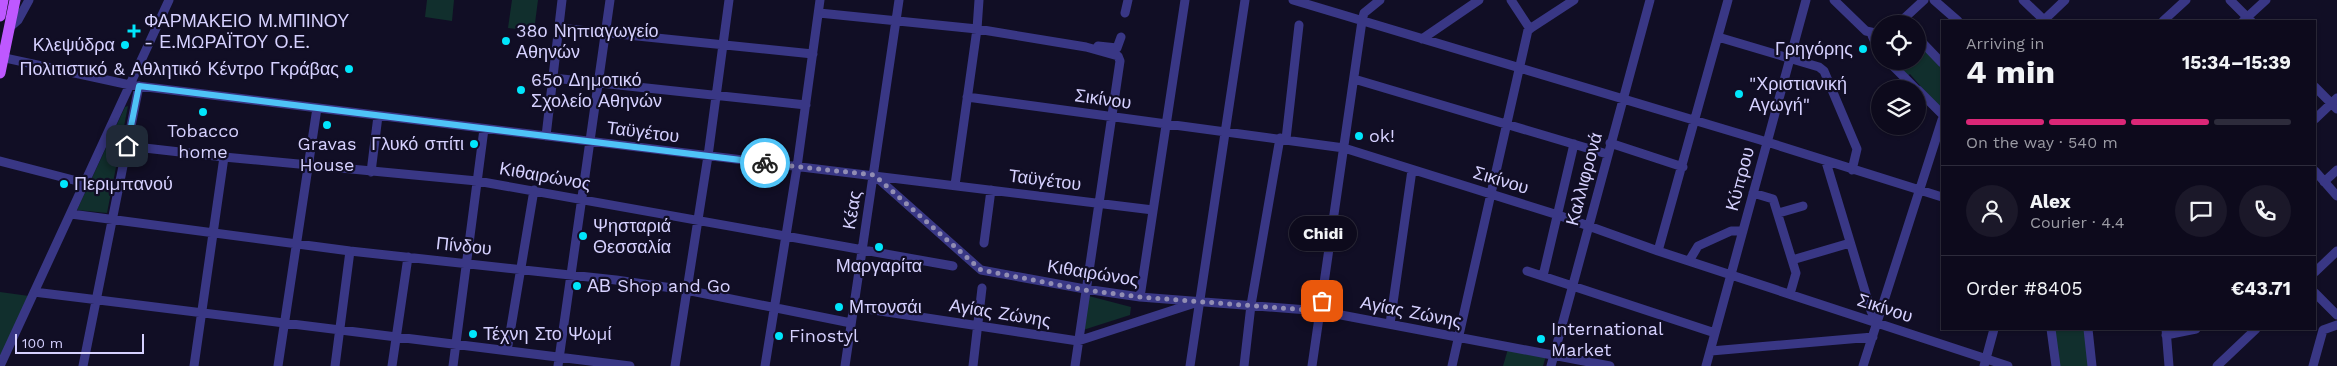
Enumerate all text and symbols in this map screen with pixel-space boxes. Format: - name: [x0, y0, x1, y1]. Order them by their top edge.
- place label: ΦΑΡΜΑΚΕΙΟ Μ.ΜΠΙΝΟΥ - Ε.ΜΩΡΑΪΤΟΥ Ο.Ε.: [144, 10, 349, 52]
- map controls: [1871, 15, 1926, 135]
- button: locate: [1871, 15, 1926, 70]
- place label: 38ο Νηπιαγωγείο Αθηνών: [516, 20, 658, 62]
- marker: ΦΑΡΜΑΚΕΙΟ Μ.ΜΠΙΝΟΥ - Ε.ΜΩΡΑΪΤΟΥ Ο.Ε.: [128, 25, 140, 37]
- place label: Κλεψύδρα: [33, 34, 115, 55]
- text: Arriving in: [1966, 34, 2044, 53]
- marker: 38ο Νηπιαγωγείο Αθηνών: [500, 35, 512, 47]
- place label: Γρηγόρης: [1775, 38, 1853, 59]
- marker: Κλεψύδρα: [119, 39, 131, 51]
- marker: Γρηγόρης: [1857, 43, 1869, 55]
- text: 15:34–15:39: [2182, 51, 2291, 74]
- text: 4 min: [1966, 53, 2055, 91]
- place label: Πολιτιστικό & Αθλητικό Κέντρο Γκράβας: [19, 58, 339, 79]
- marker: Πολιτιστικό & Αθλητικό Κέντρο Γκράβας: [343, 63, 355, 75]
- place label: 65ο Δημοτικό Σχολείο Αθηνών: [531, 69, 662, 111]
- place label: "Χριστιανική Αγωγή": [1749, 73, 1847, 115]
- button: layers: [1871, 80, 1926, 135]
- marker: 65ο Δημοτικό Σχολείο Αθηνών: [515, 84, 527, 96]
- street label: Σικίνου: [1073, 84, 1133, 113]
- marker: "Χριστιανική Αγωγή": [1733, 88, 1745, 100]
- marker: Tobacco home: [197, 106, 209, 118]
- street label: Ταϋγέτου: [606, 117, 681, 146]
- marker: Gravas House: [321, 119, 333, 131]
- place label: Tobacco home: [167, 120, 239, 162]
- pin: [106, 125, 148, 167]
- place label: ok!: [1369, 125, 1395, 146]
- marker: ok!: [1353, 130, 1365, 142]
- street label: Καλλιφρονά: [1561, 130, 1606, 228]
- icon: home: [113, 132, 141, 160]
- place label: Gravas House: [298, 133, 356, 175]
- place label: Γλυκό σπίτι: [371, 133, 464, 154]
- text: On the way · 540 m: [1966, 133, 2118, 152]
- marker: Γλυκό σπίτι: [468, 138, 480, 150]
- courier: [740, 138, 790, 188]
- street label: Κύπρου: [1721, 145, 1758, 213]
- icon: bike: [751, 149, 779, 177]
- street label: Κιθαιρώνος: [498, 157, 593, 194]
- street label: Σικίνου: [1471, 161, 1531, 198]
- street label: Ταϋγέτου: [1008, 165, 1083, 194]
- place label: Περιμπανού: [74, 173, 173, 194]
- marker: Περιμπανού: [58, 178, 70, 190]
- button: person: [1966, 185, 2018, 237]
- button: chat: [2175, 185, 2227, 237]
- button: phone: [2239, 185, 2291, 237]
- street label: Κέας: [838, 189, 865, 231]
- text: Alex: [2030, 190, 2071, 213]
- text: Courier · 4.4: [2030, 213, 2125, 232]
- place label: Ψησταριά Θεσσαλία: [593, 215, 671, 257]
- callout: Chidi: [1288, 216, 1356, 251]
- text: Chidi: [1303, 224, 1343, 243]
- marker: Ψησταριά Θεσσαλία: [577, 230, 589, 242]
- street label: Πίνδου: [435, 232, 493, 259]
- marker: Μαργαρίτα: [873, 241, 885, 253]
- place label: Μαργαρίτα: [836, 255, 922, 276]
- street label: Κιθαιρώνος: [1046, 255, 1141, 290]
- place label: ΑΒ Shop and Go: [587, 275, 731, 296]
- text: Order #8405: [1966, 277, 2083, 300]
- text: €43.71: [2231, 277, 2291, 300]
- marker: ΑΒ Shop and Go: [571, 280, 583, 292]
- pin: [1301, 280, 1343, 322]
- icon: bag: [1308, 287, 1336, 315]
- street label: Σικίνου: [1855, 289, 1915, 326]
- street label: Αγίας Ζώνης: [1359, 291, 1464, 332]
- street label: Αγίας Ζώνης: [948, 294, 1053, 331]
- place label: Μπονσάι: [849, 296, 922, 317]
- marker: Μπονσάι: [833, 301, 845, 313]
- place label: International Market: [1551, 318, 1664, 360]
- place label: Τέχνη Στο Ψωμί: [483, 323, 612, 344]
- place label: Finostyl: [789, 325, 859, 346]
- marker: Τέχνη Στο Ψωμί: [467, 328, 479, 340]
- marker: Finostyl: [773, 330, 785, 342]
- scale bar: [15, 331, 144, 354]
- marker: International Market: [1535, 333, 1547, 345]
- text: 100 m: [22, 335, 63, 351]

